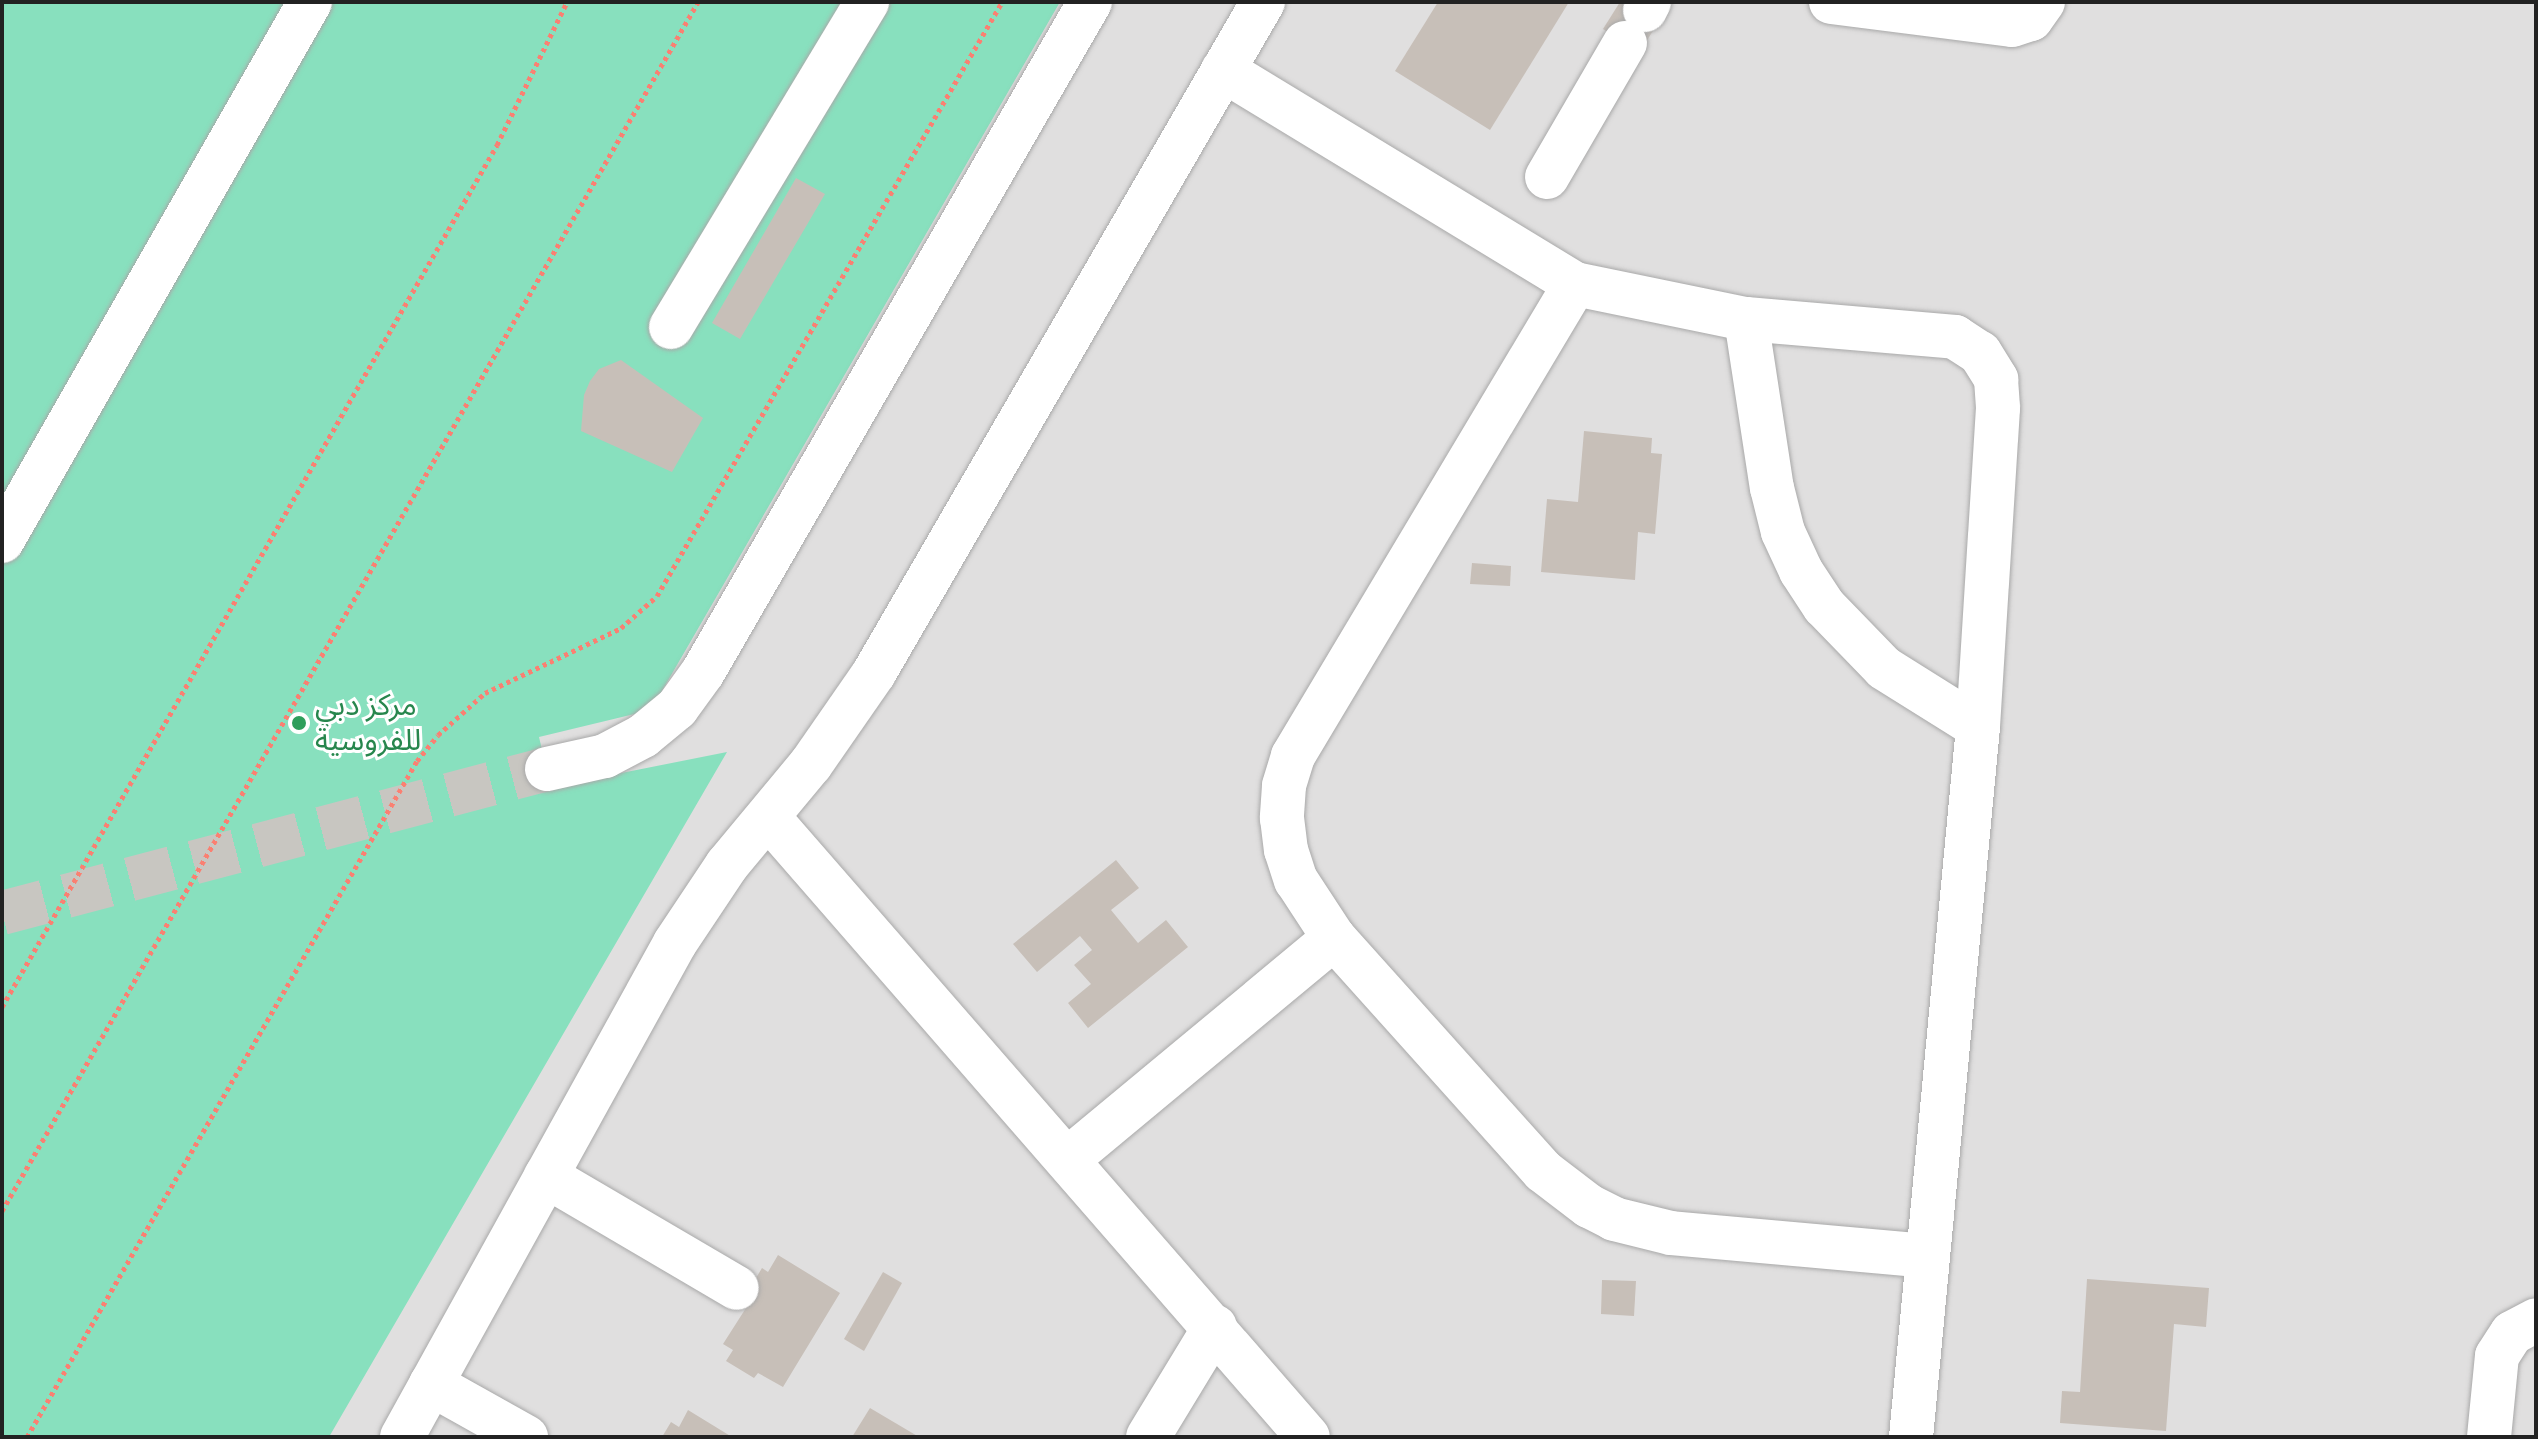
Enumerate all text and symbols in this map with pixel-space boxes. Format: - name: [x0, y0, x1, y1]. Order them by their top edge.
- place label: مركز دبي للفروسية: [315, 688, 421, 758]
- marker: مركز دبي للفروسية: [290, 714, 308, 732]

